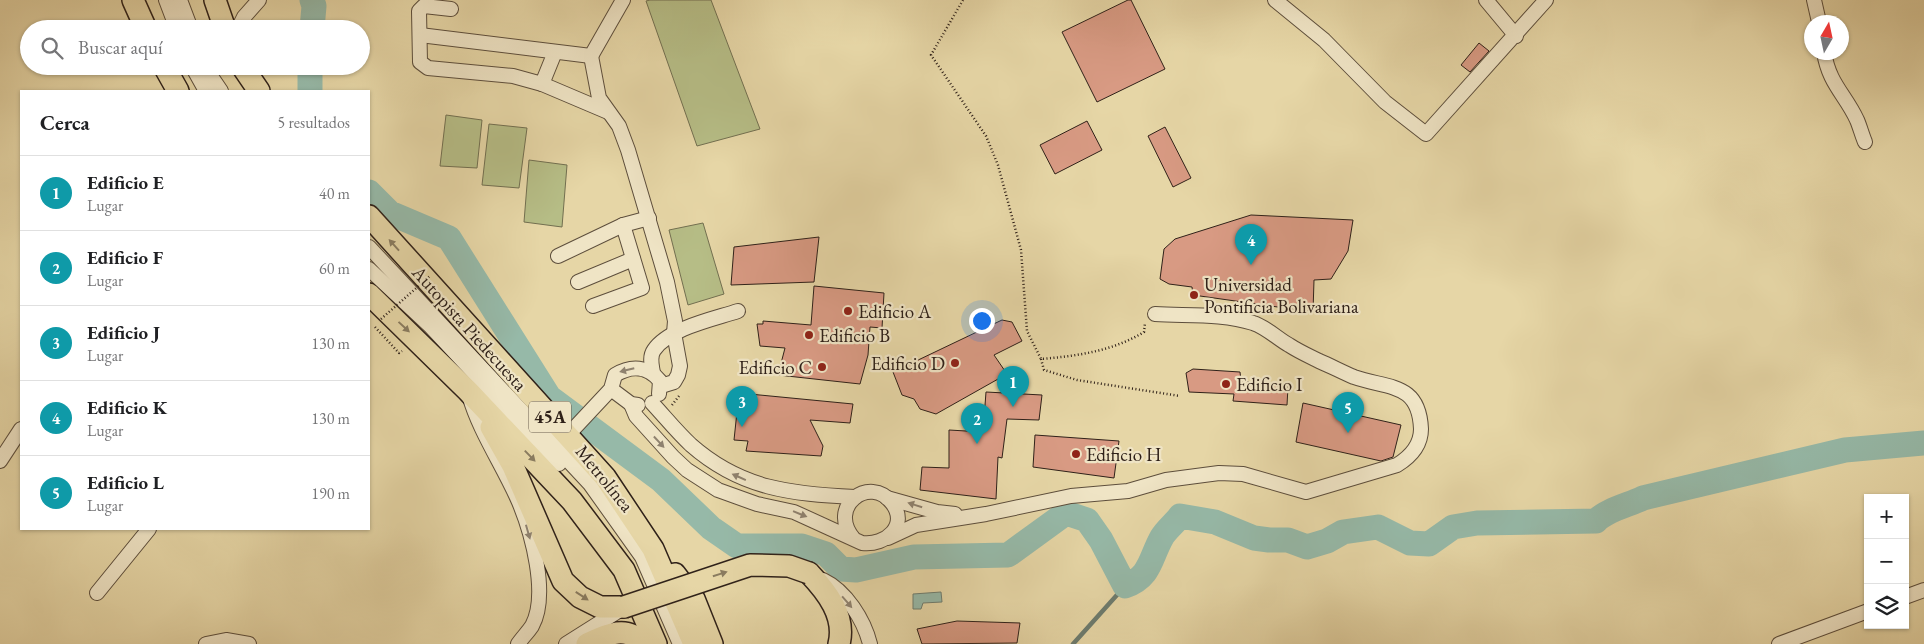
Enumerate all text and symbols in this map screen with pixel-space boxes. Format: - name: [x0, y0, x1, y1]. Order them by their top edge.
- north arrow: [1804, 15, 1849, 60]
- search box: [20, 20, 370, 75]
- icon: search: [38, 34, 66, 62]
- text: Buscar aquí: [78, 35, 163, 60]
- text: Cerca: [40, 109, 90, 136]
- text: 5 resultados: [278, 112, 350, 133]
- text: Edificio E: [87, 170, 164, 195]
- text: 1: [52, 183, 60, 204]
- text: 40 m: [319, 183, 350, 204]
- text: Lugar: [87, 195, 123, 216]
- pin: 4: [1235, 224, 1267, 265]
- one-way arrow: [389, 238, 400, 251]
- text: Edificio F: [87, 245, 163, 270]
- text: 2: [52, 258, 60, 279]
- text: 60 m: [319, 258, 350, 279]
- street label: Autopista Piedecuesta: [406, 260, 533, 397]
- text: Lugar: [87, 270, 123, 291]
- place label: Universidad Pontificia Bolivariana: [1204, 272, 1359, 319]
- marker: Universidad Pontificia Bolivariana: [1188, 289, 1200, 301]
- place label: Edificio A: [858, 299, 932, 324]
- marker: Edificio A: [842, 305, 854, 317]
- your location: [969, 308, 995, 334]
- text: Edificio J: [87, 320, 160, 345]
- one-way arrow: [398, 321, 410, 333]
- place label: Edificio B: [819, 323, 890, 348]
- marker: Edificio B: [803, 329, 815, 341]
- text: 3: [52, 333, 60, 354]
- text: 130 m: [311, 333, 350, 354]
- text: Lugar: [87, 345, 123, 366]
- place label: Edificio D: [871, 351, 945, 376]
- place label: Edificio C: [739, 355, 812, 380]
- marker: Edificio D: [949, 357, 961, 369]
- marker: Edificio C: [816, 361, 828, 373]
- pin: 1: [997, 366, 1029, 407]
- one-way arrow: [620, 367, 635, 375]
- place label: Edificio I: [1236, 372, 1303, 397]
- marker: Edificio I: [1220, 378, 1232, 390]
- pin: 3: [726, 386, 758, 427]
- pin: 5: [1332, 392, 1364, 433]
- text: Edificio K: [87, 395, 167, 420]
- road number: 45A: [529, 402, 571, 432]
- pin: 2: [961, 403, 993, 444]
- text: 4: [52, 408, 60, 429]
- text: 130 m: [311, 408, 350, 429]
- text: Lugar: [87, 420, 123, 441]
- one-way arrow: [654, 436, 665, 448]
- street label: Metrolínea: [570, 439, 640, 518]
- place label: Edificio H: [1086, 442, 1161, 467]
- marker: Edificio H: [1070, 448, 1082, 460]
- one-way arrow: [524, 450, 536, 462]
- text: Edificio L: [87, 470, 164, 495]
- one-way arrow: [732, 472, 746, 480]
- text: 5: [52, 483, 60, 504]
- text: 190 m: [311, 483, 350, 504]
- map controls: [1864, 494, 1909, 629]
- button: +: [1864, 494, 1909, 539]
- text: Lugar: [87, 495, 123, 516]
- one-way arrow: [907, 501, 922, 509]
- one-way arrow: [793, 511, 808, 519]
- one-way arrow: [524, 524, 532, 539]
- button: −: [1864, 539, 1909, 584]
- one-way arrow: [712, 570, 727, 577]
- button: layers: [1864, 584, 1909, 629]
- one-way arrow: [575, 592, 588, 601]
- one-way arrow: [841, 595, 853, 607]

